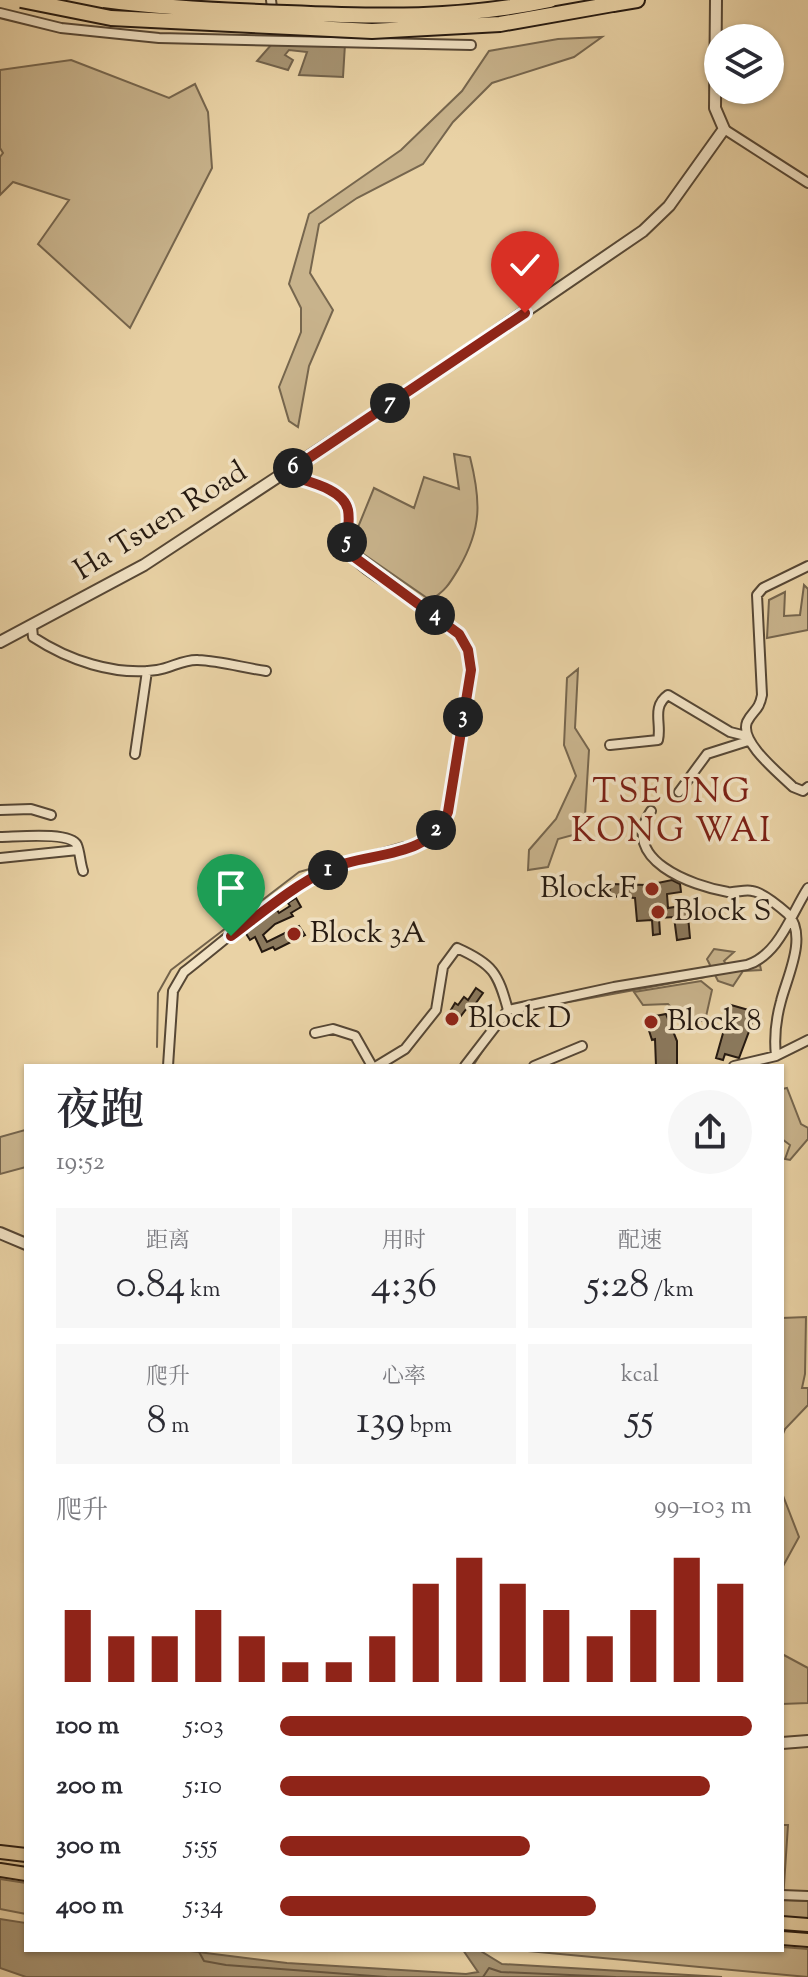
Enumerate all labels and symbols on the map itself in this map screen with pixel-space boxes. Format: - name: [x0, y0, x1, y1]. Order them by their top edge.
- pin: [491, 231, 559, 313]
- pin: 7: [370, 383, 410, 423]
- pin: 6: [273, 448, 313, 488]
- street label: Ha Tsuen Road: [66, 452, 256, 592]
- pin: 5: [327, 522, 367, 562]
- pin: 4: [415, 595, 455, 635]
- pin: 3: [443, 697, 483, 737]
- district label: TSEUNG KONG WAI: [571, 769, 773, 857]
- pin: 2: [416, 810, 456, 850]
- pin: 1: [308, 850, 348, 890]
- pin: [197, 854, 265, 936]
- place label: Block F: [540, 868, 636, 911]
- marker: Block F: [643, 880, 661, 898]
- place label: Block S: [674, 891, 771, 934]
- marker: Block S: [649, 903, 667, 921]
- place label: Block 3A: [310, 913, 426, 956]
- marker: Block 3A: [285, 925, 303, 943]
- place label: Block D: [468, 998, 571, 1041]
- place label: Block 8: [667, 1001, 761, 1044]
- marker: Block D: [443, 1010, 461, 1028]
- marker: Block 8: [642, 1013, 660, 1031]

